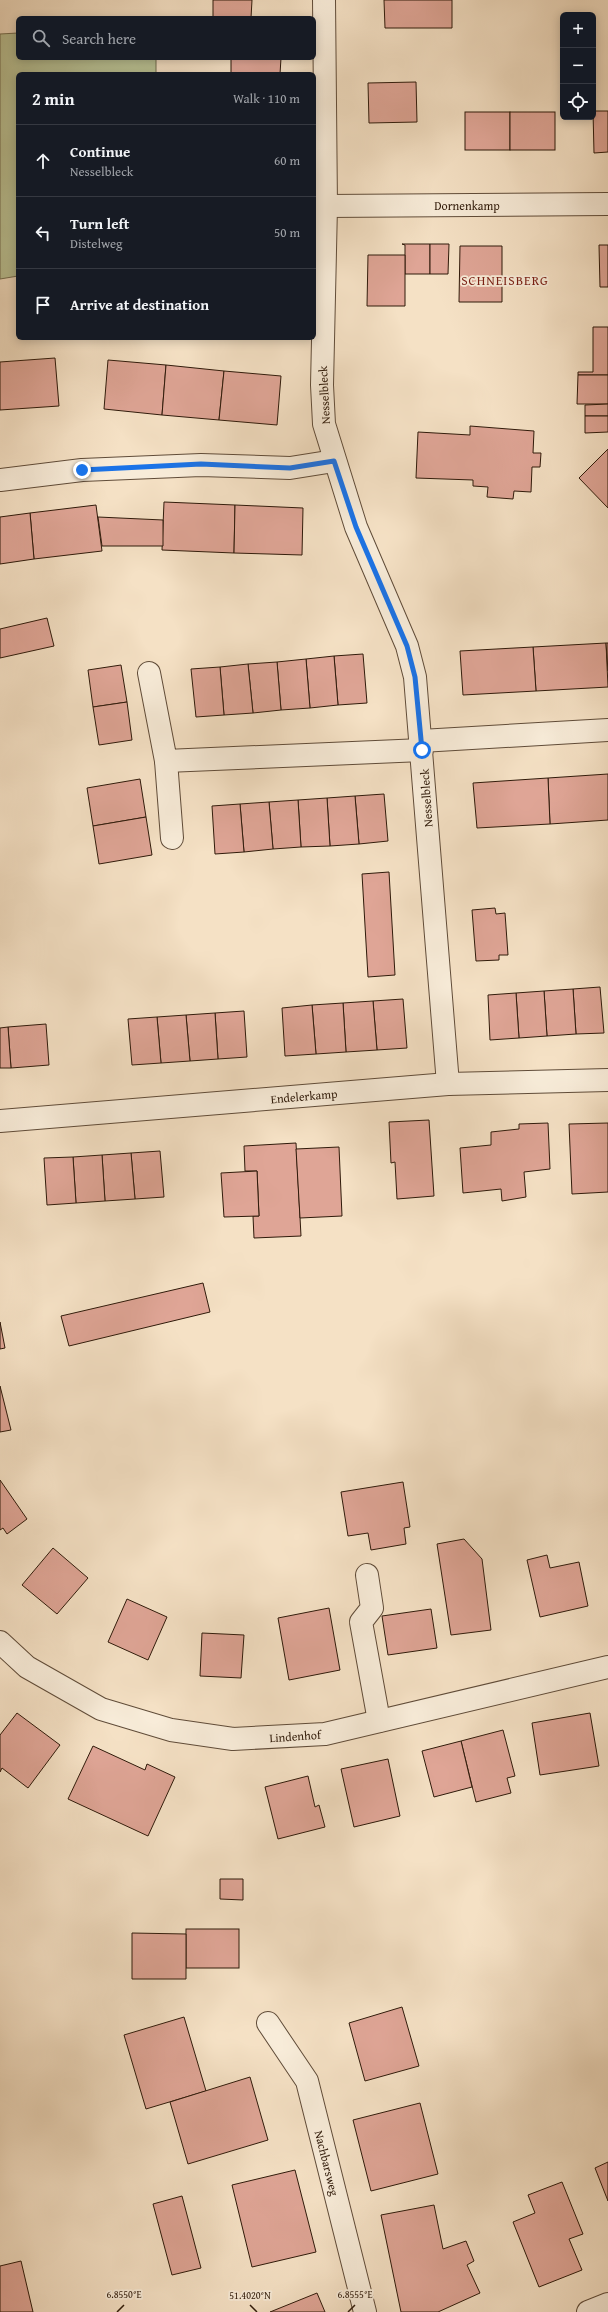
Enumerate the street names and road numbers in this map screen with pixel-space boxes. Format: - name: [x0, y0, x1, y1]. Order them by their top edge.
- street label: Dornenkamp: [434, 197, 500, 214]
- street label: Nesselbleck: [314, 364, 334, 425]
- street label: Nesselbleck: [415, 767, 437, 828]
- street label: Endelerkamp: [270, 1085, 339, 1107]
- street label: Lindenhof: [269, 1726, 322, 1746]
- street label: Nachbarsweg: [311, 2128, 343, 2198]

